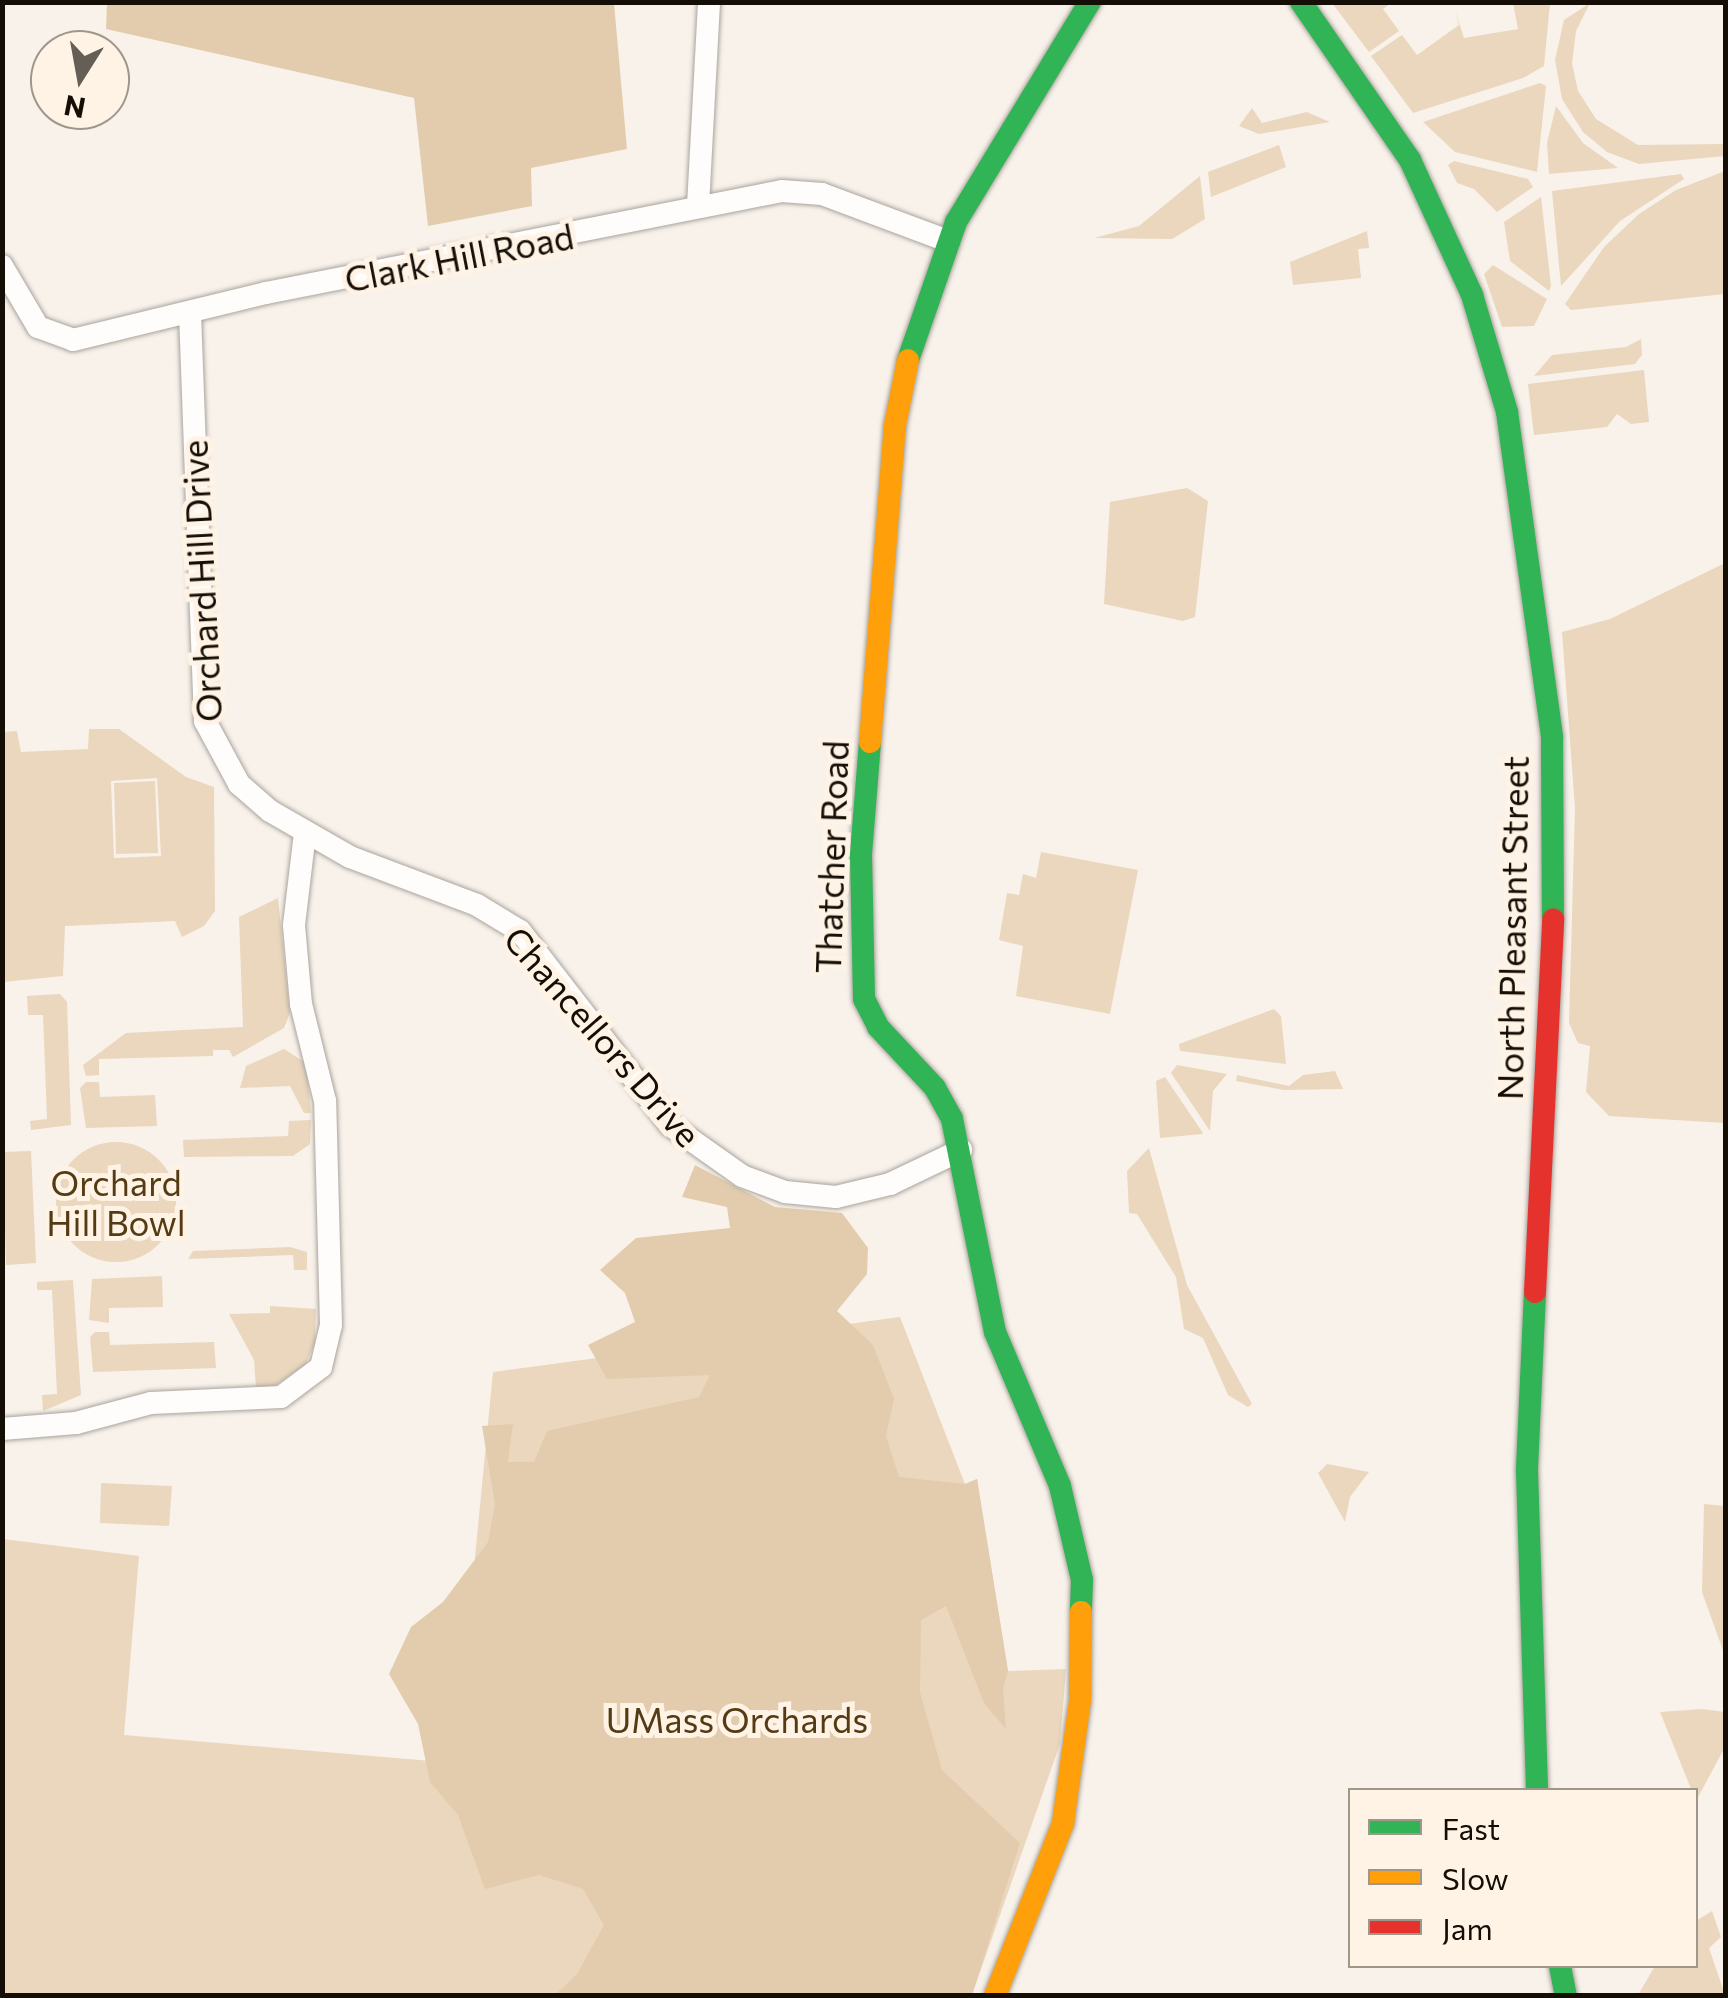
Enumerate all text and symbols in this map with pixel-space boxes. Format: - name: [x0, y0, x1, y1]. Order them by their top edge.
- north arrow: [30, 30, 130, 130]
- text: N: [61, 89, 88, 126]
- street label: Clark Hill Road: [341, 214, 577, 300]
- street label: Orchard Hill Drive: [173, 439, 229, 723]
- street label: Thatcher Road: [806, 740, 856, 974]
- street label: North Pleasant Street: [1488, 756, 1536, 1100]
- street label: Chancellors Drive: [496, 918, 710, 1154]
- park label: Orchard Hill Bowl: [46, 1161, 186, 1243]
- park label: UMass Orchards: [606, 1698, 868, 1740]
- legend: [1348, 1788, 1698, 1968]
- text: Fast: [1442, 1809, 1500, 1846]
- text: Slow: [1442, 1859, 1509, 1896]
- text: Jam: [1442, 1909, 1493, 1946]

